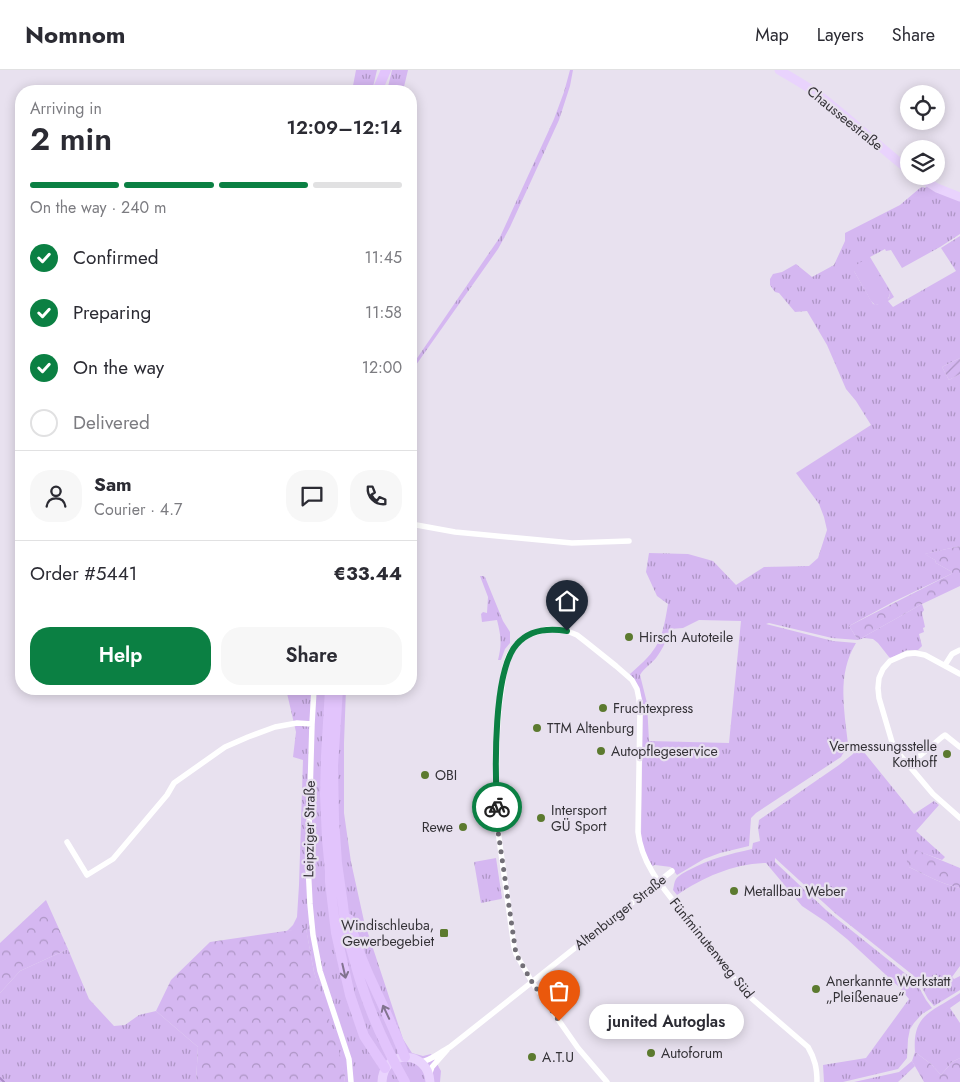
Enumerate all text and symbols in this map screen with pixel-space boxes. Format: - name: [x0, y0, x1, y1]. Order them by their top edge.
- text: Nomnom: [25, 17, 126, 52]
- text: Map: [755, 22, 789, 48]
- text: Layers: [817, 22, 864, 48]
- text: Share: [892, 22, 935, 48]
- street label: Chausseestraße: [803, 81, 887, 155]
- map controls: [900, 85, 945, 185]
- button: locate: [900, 85, 945, 130]
- text: Arriving in: [30, 97, 102, 120]
- text: 12:09–12:14: [287, 114, 402, 141]
- text: 2 min: [30, 116, 112, 162]
- button: layers: [900, 140, 945, 185]
- text: On the way · 240 m: [30, 196, 166, 219]
- icon: check: [30, 244, 58, 272]
- text: Confirmed: [73, 244, 159, 271]
- text: 11:45: [364, 246, 402, 269]
- icon: check: [30, 299, 58, 327]
- text: Preparing: [73, 299, 151, 326]
- text: 11:58: [365, 301, 402, 324]
- icon: check: [30, 354, 58, 382]
- text: On the way: [73, 354, 164, 381]
- text: 12:00: [362, 356, 402, 379]
- text: Delivered: [73, 409, 150, 436]
- button: person: [30, 470, 82, 522]
- button: chat: [286, 470, 338, 522]
- button: phone: [350, 470, 402, 522]
- text: Sam: [94, 471, 132, 498]
- text: Courier · 4.7: [94, 498, 182, 521]
- text: Order #5441: [30, 560, 137, 587]
- text: €33.44: [334, 560, 402, 587]
- pin: [546, 580, 588, 631]
- icon: home: [553, 587, 581, 615]
- button: Help: [30, 627, 211, 685]
- button: Share: [221, 627, 402, 685]
- place label: Hirsch Autoteile: [639, 627, 733, 647]
- marker: Hirsch Autoteile: [623, 631, 635, 643]
- place label: Fruchtexpress: [613, 698, 694, 718]
- marker: Fruchtexpress: [597, 702, 609, 714]
- place label: TTM Altenburg: [547, 718, 634, 738]
- marker: TTM Altenburg: [531, 722, 543, 734]
- place label: Vermessungsstelle Kotthoff: [829, 736, 938, 772]
- place label: Autopflegeservice: [611, 741, 718, 761]
- marker: Autopflegeservice: [595, 745, 607, 757]
- marker: Vermessungsstelle Kotthoff: [941, 748, 953, 760]
- place label: OBI: [435, 765, 457, 785]
- marker: OBI: [419, 769, 431, 781]
- street label: Leipziger Straße: [298, 780, 320, 878]
- courier: [472, 782, 522, 832]
- icon: bike: [483, 793, 511, 821]
- place label: Intersport GÜ Sport: [551, 800, 607, 836]
- marker: Intersport GÜ Sport: [535, 812, 547, 824]
- place label: Rewe: [422, 817, 453, 837]
- marker: Rewe: [457, 821, 469, 833]
- street label: Altenburger Straße: [570, 870, 670, 954]
- place label: Metallbau Weber: [744, 881, 845, 901]
- marker: Metallbau Weber: [728, 885, 740, 897]
- street label: Fünfminutenweg Süd: [665, 893, 759, 1003]
- place label: Windischleuba, Gewerbegebiet: [341, 915, 435, 951]
- marker: Windischleuba, Gewerbegebiet: [438, 927, 450, 939]
- one-way arrow: [340, 962, 349, 978]
- pin: [538, 970, 580, 1021]
- place label: Anerkannte Werkstatt „Pleißenaue“: [826, 971, 951, 1007]
- icon: bag: [545, 977, 573, 1005]
- marker: Anerkannte Werkstatt „Pleißenaue“: [810, 983, 822, 995]
- callout: junited Autoglas: [589, 1004, 744, 1038]
- one-way arrow: [381, 1005, 390, 1020]
- text: junited Autoglas: [608, 1010, 725, 1033]
- place label: Autoforum: [661, 1043, 723, 1063]
- place label: A.T.U: [542, 1047, 574, 1067]
- marker: Autoforum: [645, 1047, 657, 1059]
- marker: A.T.U: [526, 1051, 538, 1063]

